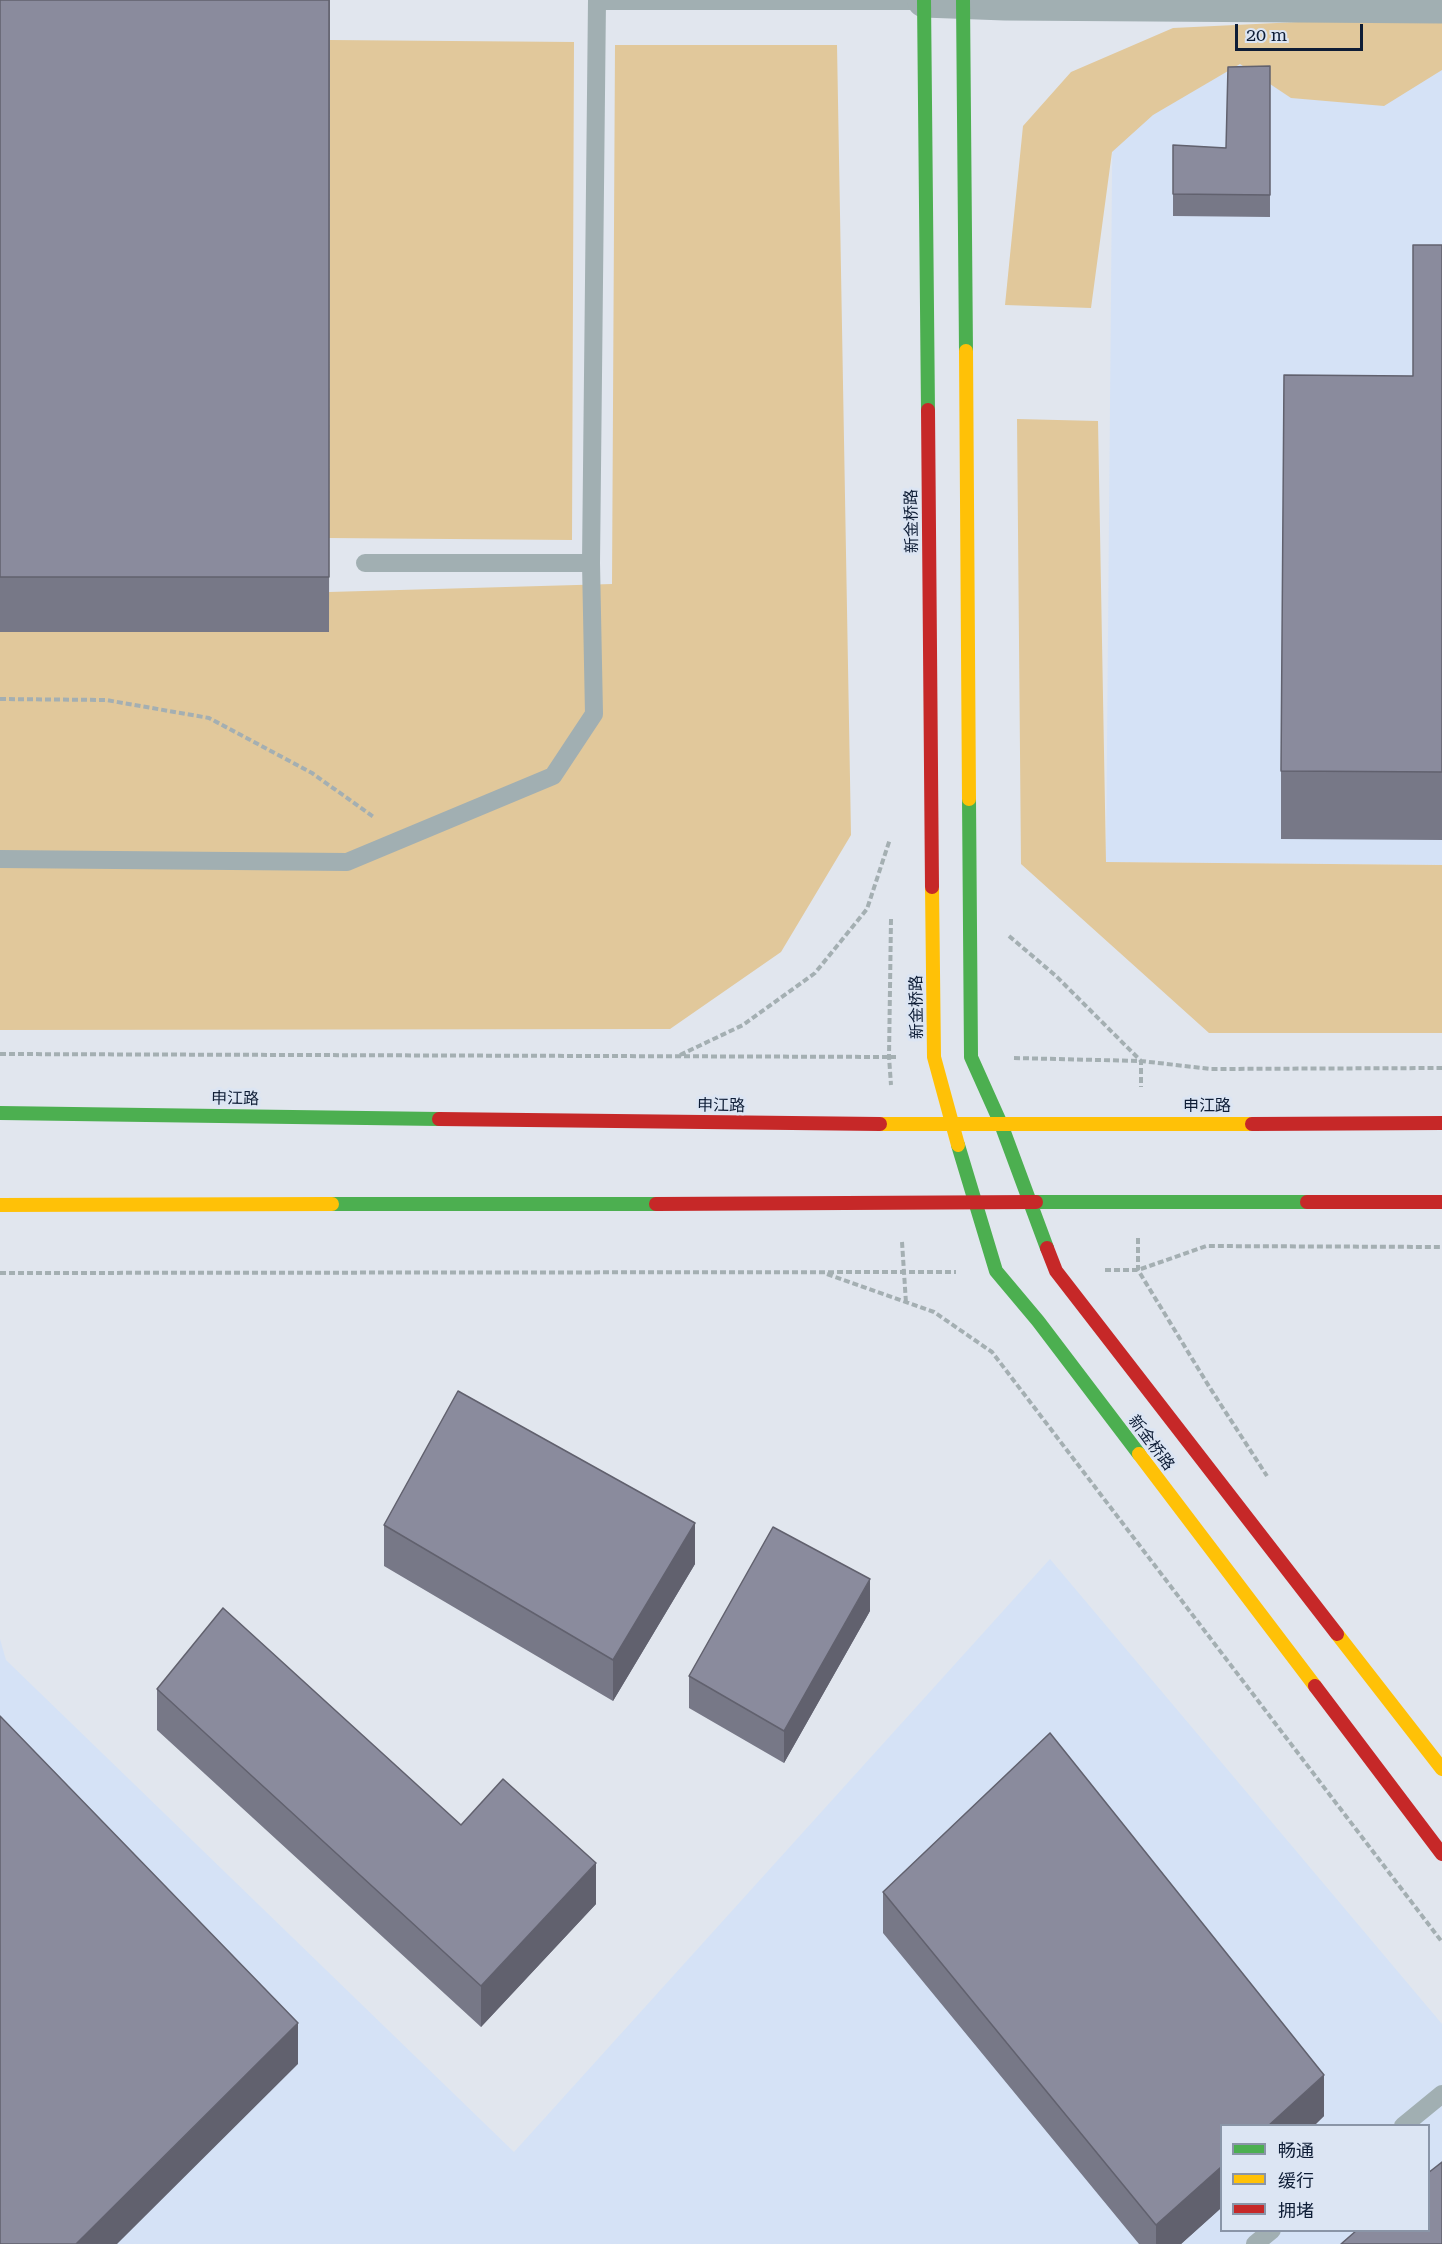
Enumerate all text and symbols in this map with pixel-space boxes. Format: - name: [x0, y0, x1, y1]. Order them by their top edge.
- scale bar: [1238, 12, 1366, 50]
- text: 20 m: [1246, 24, 1287, 45]
- street label: 新金桥路: [902, 489, 922, 553]
- street label: 新金桥路: [907, 975, 927, 1039]
- street label: 申江路: [211, 1089, 259, 1109]
- street label: 申江路: [697, 1096, 745, 1116]
- street label: 申江路: [1183, 1096, 1231, 1116]
- street label: 新金桥路: [1124, 1412, 1178, 1474]
- legend: [1220, 2124, 1430, 2232]
- text: 畅通: [1278, 2140, 1314, 2161]
- text: 缓行: [1278, 2170, 1314, 2191]
- text: 拥堵: [1278, 2200, 1314, 2221]

